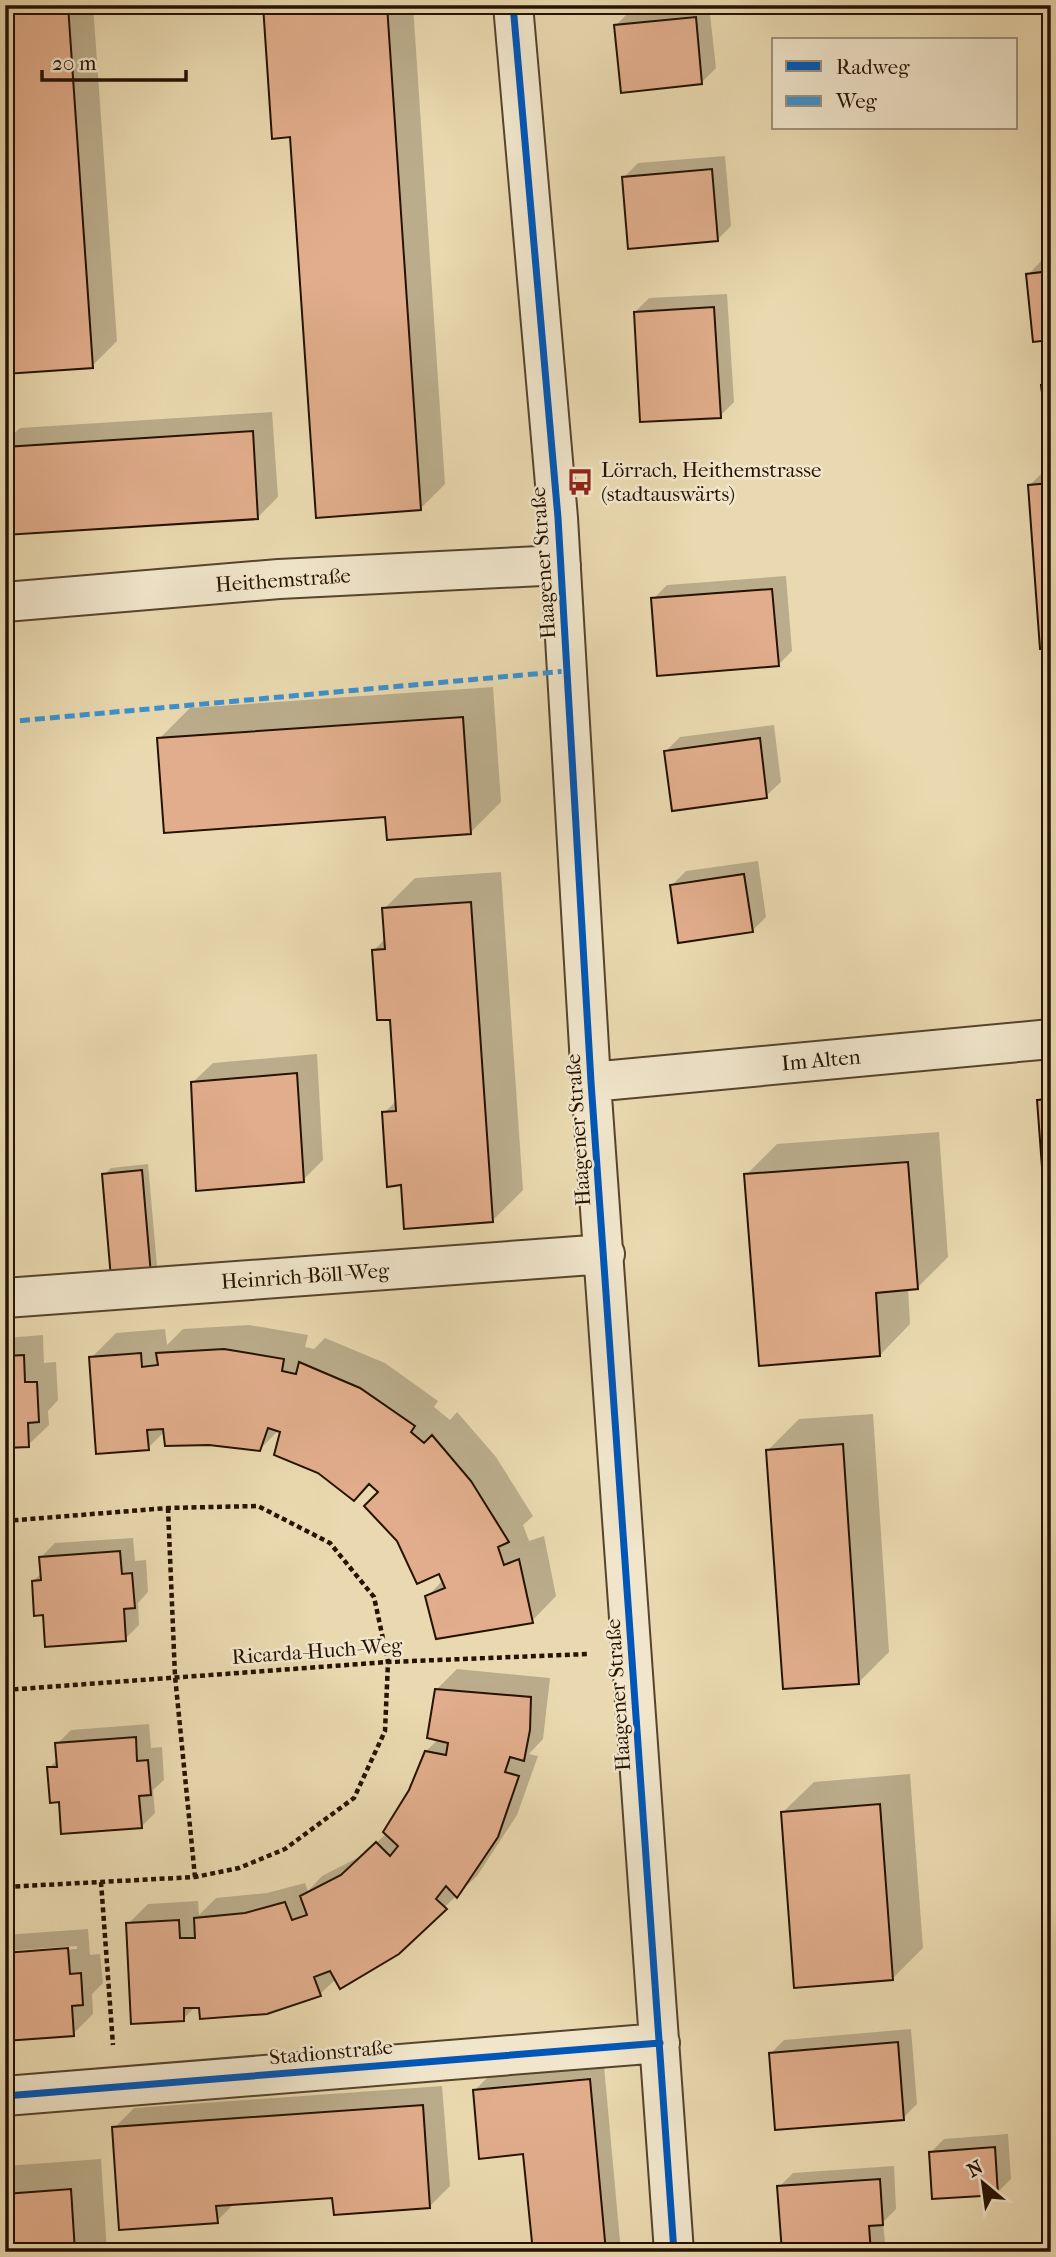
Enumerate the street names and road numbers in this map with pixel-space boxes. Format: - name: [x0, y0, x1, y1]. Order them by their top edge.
- street label: Haagener Straße: [526, 486, 560, 640]
- street label: Heithemstraße: [215, 563, 351, 597]
- street label: Im Alten: [780, 1045, 862, 1075]
- street label: Haagener Straße: [561, 1053, 595, 1207]
- street label: Heinrich-Böll-Weg: [220, 1258, 391, 1294]
- street label: Haagener Straße: [601, 1618, 635, 1772]
- street label: Ricarda-Huch-Weg: [231, 1633, 404, 1669]
- street label: Stadionstraße: [268, 2035, 394, 2069]

